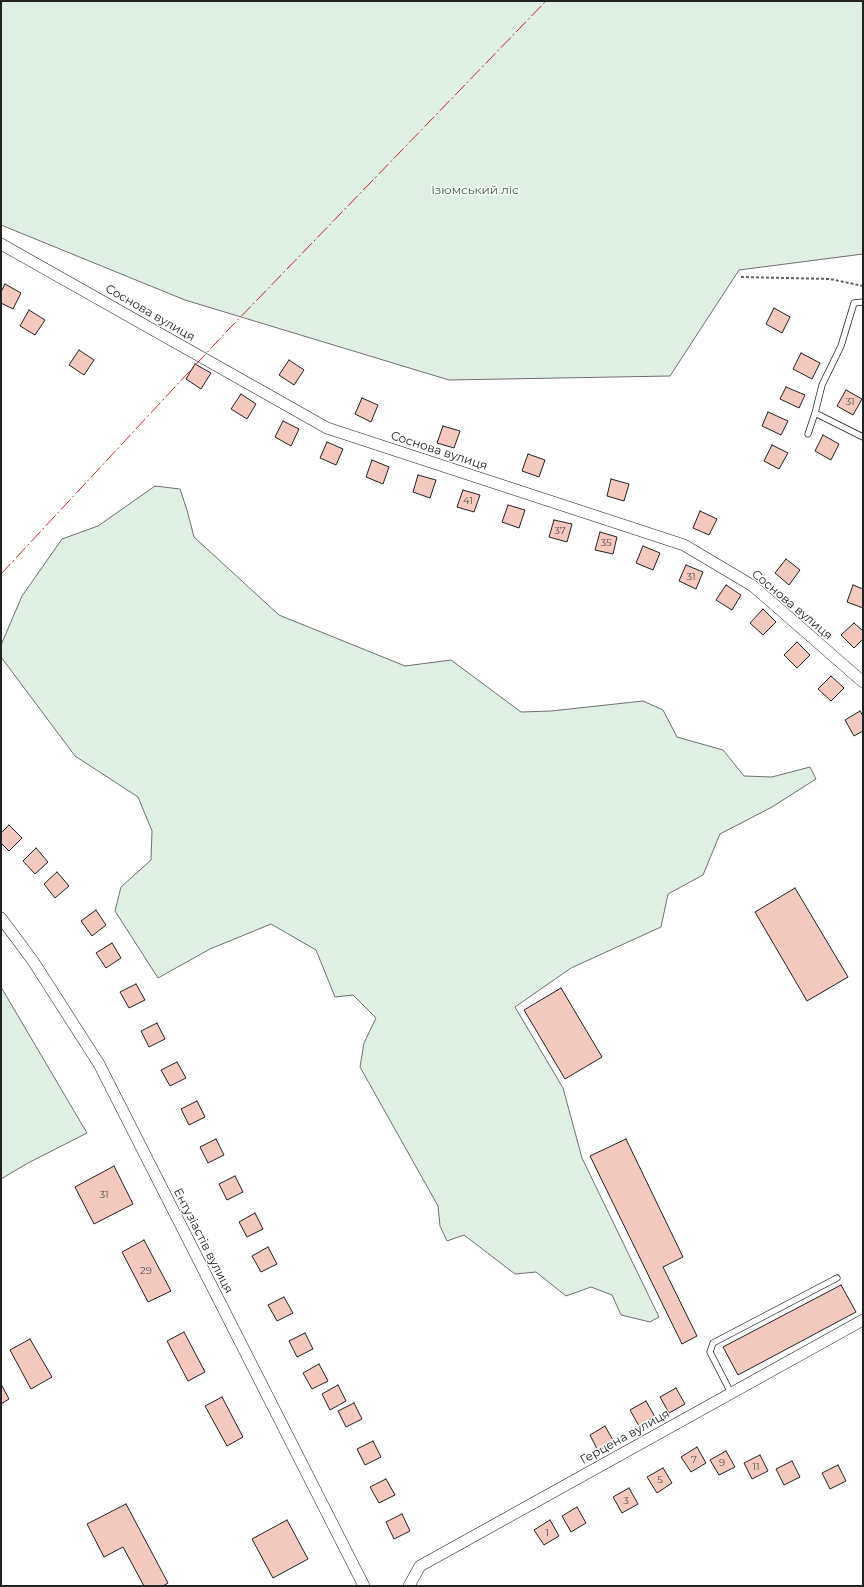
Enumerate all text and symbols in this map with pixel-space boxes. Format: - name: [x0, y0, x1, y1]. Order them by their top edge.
- park label: Ізюмський ліс: [431, 183, 519, 197]
- street label: Соснова вулиця: [103, 282, 197, 344]
- house number: 31: [845, 396, 855, 408]
- street label: Соснова вулиця: [389, 429, 489, 473]
- house number: 41: [463, 495, 473, 507]
- house number: 37: [554, 525, 566, 537]
- house number: 35: [600, 537, 612, 549]
- street label: Соснова вулиця: [749, 567, 835, 643]
- house number: 31: [686, 571, 696, 583]
- street label: Ентузіастів вулиця: [170, 1186, 236, 1296]
- house number: 31: [99, 1189, 109, 1201]
- house number: 29: [140, 1265, 152, 1277]
- street label: Герцена вулиця: [578, 1406, 672, 1468]
- house number: 7: [691, 1454, 697, 1466]
- house number: 9: [719, 1457, 725, 1469]
- house number: 11: [752, 1461, 760, 1473]
- house number: 5: [657, 1474, 663, 1486]
- house number: 3: [623, 1495, 629, 1507]
- house number: 1: [545, 1527, 549, 1539]

